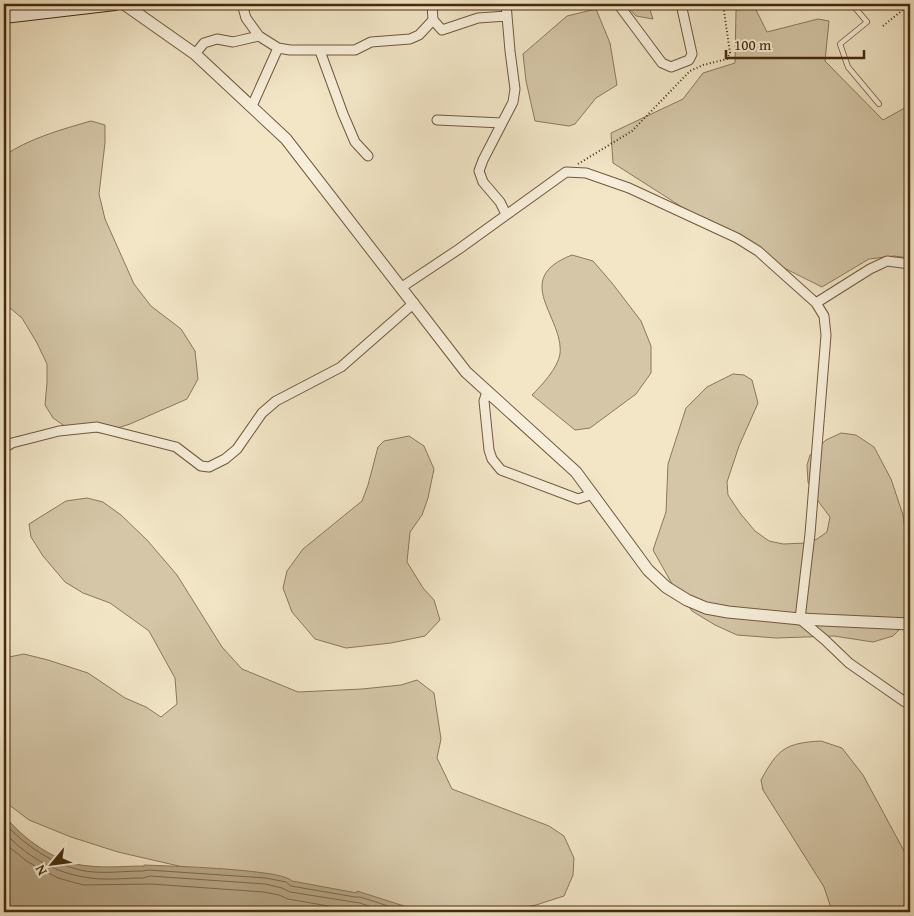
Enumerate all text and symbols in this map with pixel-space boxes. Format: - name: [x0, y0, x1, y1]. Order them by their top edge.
- scale bar: [726, 28, 864, 60]
- text: 100 m: [734, 34, 772, 55]
- north arrow: [28, 838, 78, 888]
- text: N: [29, 861, 52, 879]

